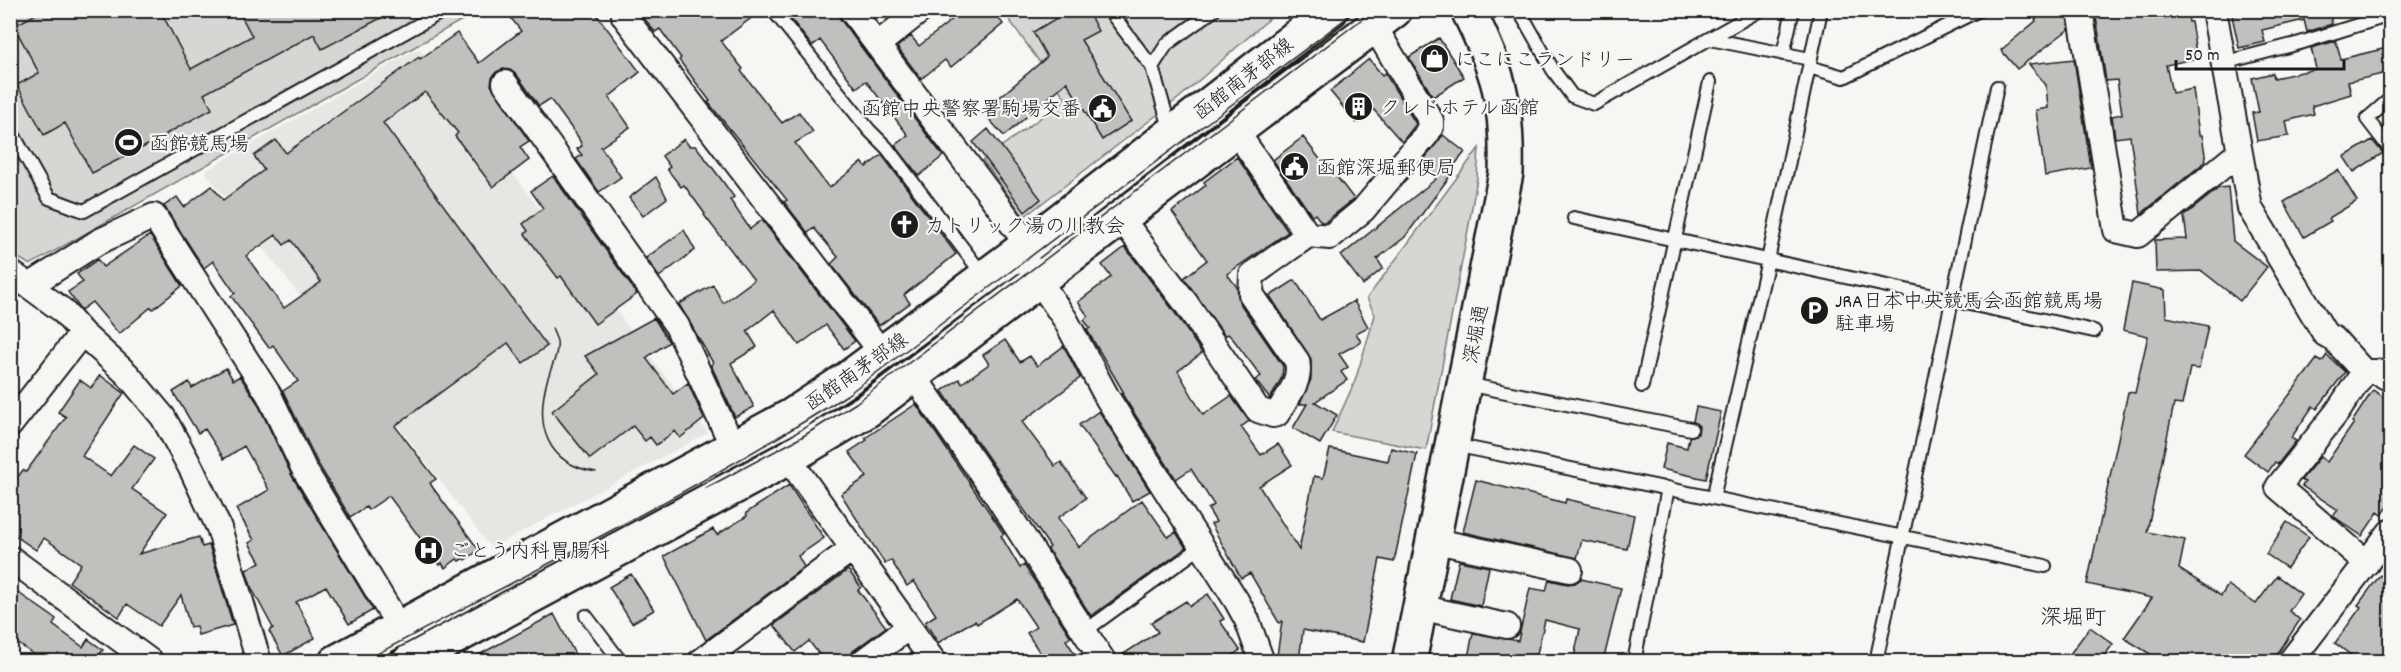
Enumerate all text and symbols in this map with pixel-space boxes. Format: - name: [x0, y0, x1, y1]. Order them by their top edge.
- street label: 函館南茅部線: [1189, 32, 1301, 128]
- scale bar: [2176, 33, 2344, 71]
- shop icon: にこにこランドリー: [1418, 43, 1450, 75]
- text: 50 m: [2185, 44, 2220, 69]
- place label: にこにこランドリー: [1455, 48, 1635, 76]
- building icon: クレドホテル函館: [1343, 91, 1375, 123]
- public building icon: 函館中央警察署駒場交番: [1086, 92, 1118, 124]
- place label: クレドホテル函館: [1380, 96, 1539, 124]
- place label: 函館中央警察署駒場交番: [861, 97, 1081, 125]
- sports icon: 函館競馬場: [112, 127, 144, 159]
- place label: 函館競馬場: [149, 132, 249, 160]
- public building icon: 函館深堀郵便局: [1279, 151, 1311, 183]
- place label: 函館深堀郵便局: [1316, 156, 1456, 184]
- church icon: カトリック湯の川教会: [888, 209, 920, 241]
- place label: カトリック湯の川教会: [925, 214, 1125, 242]
- place label: JRA日本中央競馬会函館競馬場 駐車場: [1835, 289, 2103, 340]
- parking icon: JRA日本中央競馬会函館競馬場 駐車場: [1798, 295, 1830, 327]
- street label: 深堀通: [1458, 302, 1497, 367]
- street label: 函館南茅部線: [801, 328, 915, 419]
- hospital icon: ごとう内科胃腸科: [413, 534, 445, 566]
- place label: ごとう内科胃腸科: [450, 539, 610, 567]
- district label: 深堀町: [2040, 604, 2106, 635]

